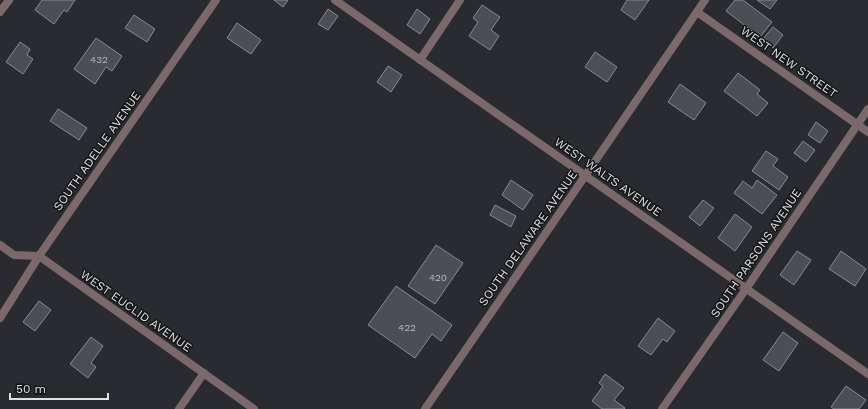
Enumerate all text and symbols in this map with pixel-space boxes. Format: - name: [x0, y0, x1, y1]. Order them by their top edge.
- street label: WEST NEW STREET: [738, 23, 840, 101]
- house number: 432: [90, 54, 108, 65]
- street label: SOUTH ADELLE AVENUE: [50, 88, 144, 213]
- street label: WEST WALTS AVENUE: [552, 135, 665, 220]
- street label: SOUTH DELAWARE AVENUE: [476, 167, 580, 308]
- street label: SOUTH PARSONS AVENUE: [708, 186, 805, 320]
- street label: WEST EUCLID AVENUE: [78, 267, 195, 355]
- house number: 420: [429, 272, 447, 283]
- house number: 422: [398, 322, 416, 333]
- scale bar: [10, 375, 108, 401]
- text: 50 m: [16, 382, 46, 396]

